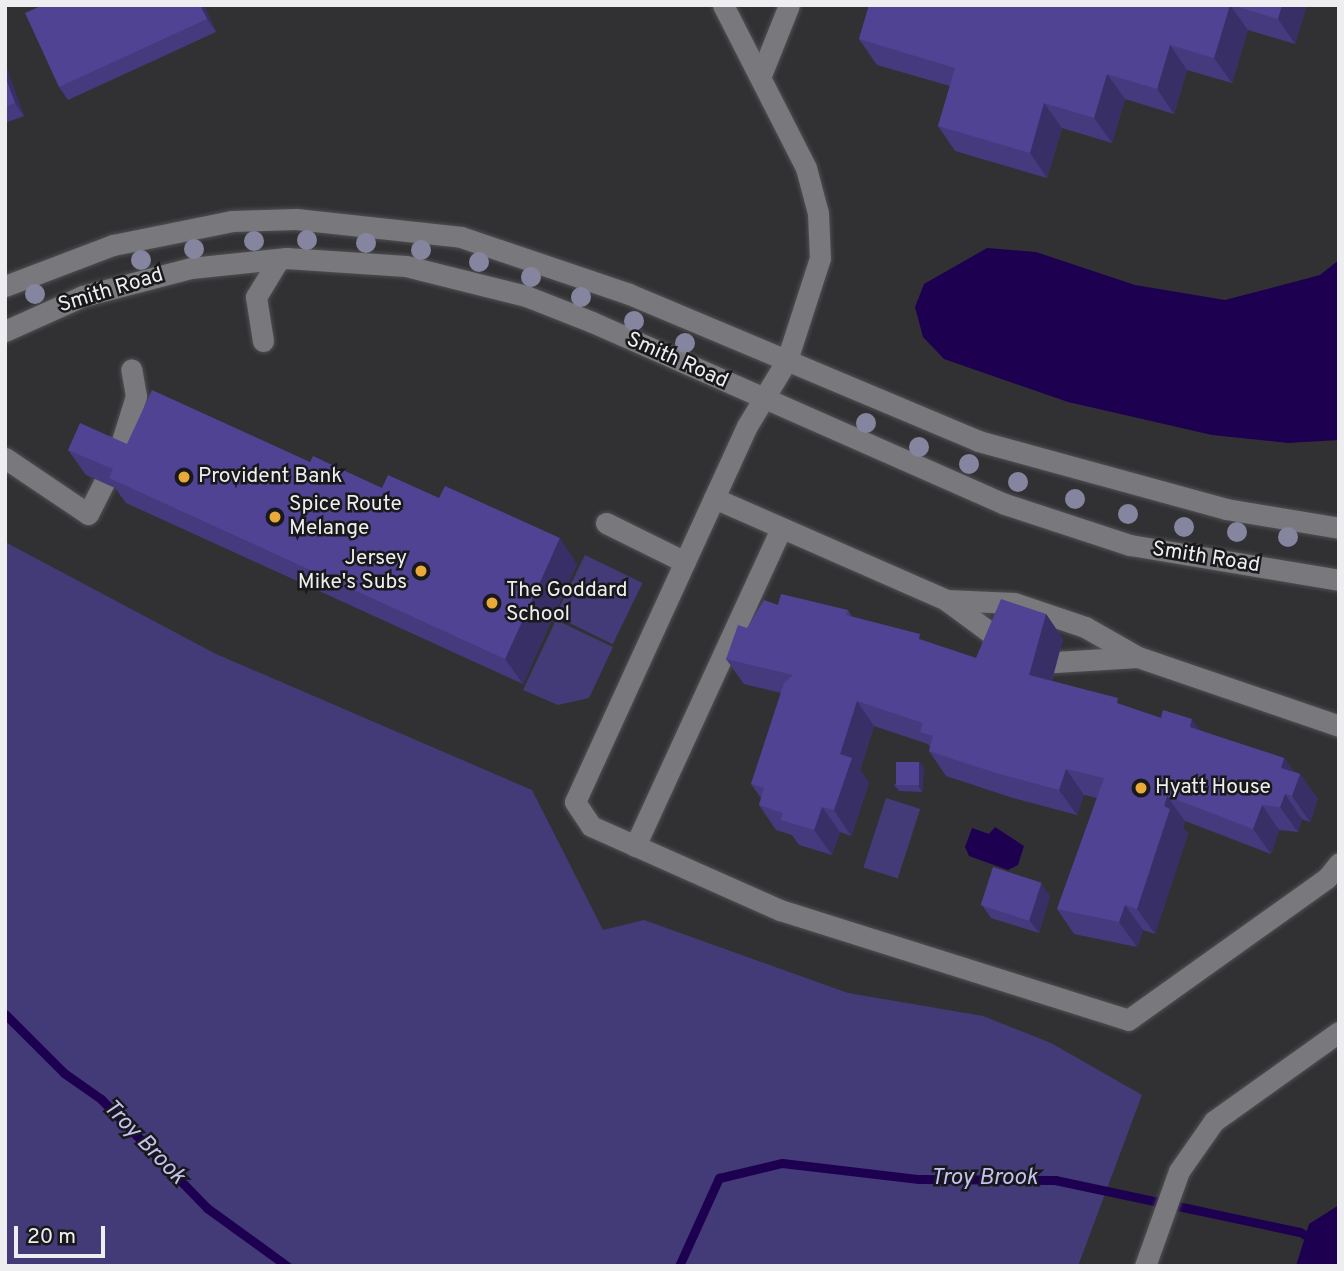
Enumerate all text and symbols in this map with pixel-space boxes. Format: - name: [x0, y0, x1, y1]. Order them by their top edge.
- street label: Smith Road: [55, 263, 167, 319]
- street label: Smith Road: [622, 327, 732, 395]
- place label: Provident Bank: [198, 464, 343, 490]
- marker: Provident Bank: [176, 469, 192, 485]
- place label: Spice Route Melange: [289, 492, 402, 542]
- marker: Spice Route Melange: [267, 509, 283, 525]
- street label: Smith Road: [1150, 537, 1262, 579]
- place label: Jersey Mike's Subs: [298, 546, 407, 596]
- marker: Jersey Mike's Subs: [413, 563, 429, 579]
- place label: The Goddard School: [506, 578, 627, 628]
- marker: The Goddard School: [484, 595, 500, 611]
- place label: Hyatt House: [1155, 775, 1271, 801]
- marker: Hyatt House: [1133, 780, 1149, 796]
- water label: Troy Brook: [96, 1095, 190, 1191]
- water label: Troy Brook: [931, 1165, 1037, 1193]
- scale bar: [18, 1212, 108, 1256]
- text: 20 m: [27, 1224, 76, 1251]

